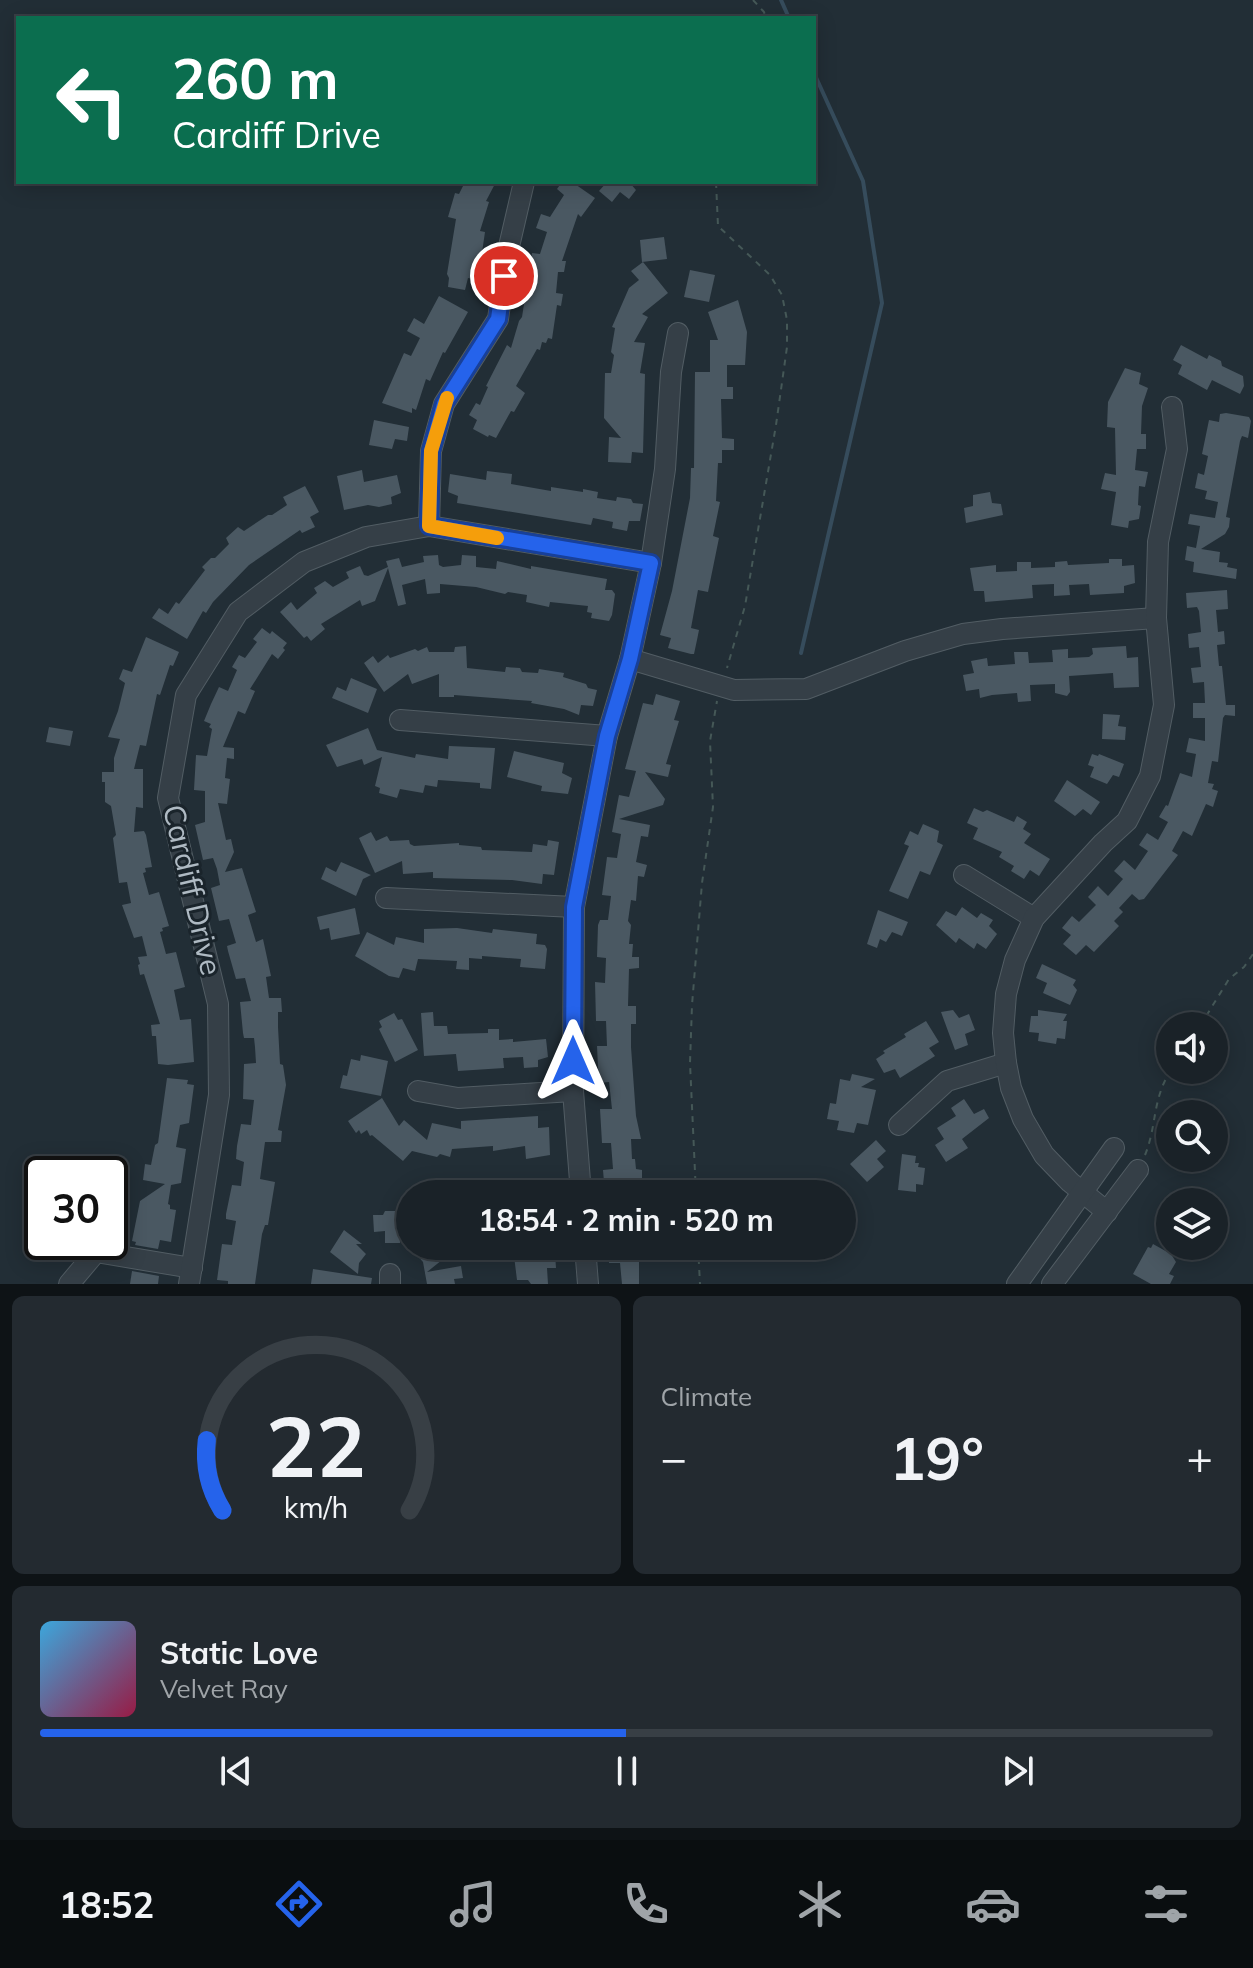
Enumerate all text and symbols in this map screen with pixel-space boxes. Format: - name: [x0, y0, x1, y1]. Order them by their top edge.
- text: 260 m: [172, 43, 339, 113]
- icon: left: [40, 48, 144, 152]
- text: Cardiff Drive: [172, 112, 381, 157]
- pin: [470, 242, 538, 310]
- icon: arrive: [482, 254, 526, 298]
- street label: Cardiff Drive: [155, 801, 231, 979]
- map controls: [1156, 1012, 1228, 1260]
- button: sound: [1156, 1012, 1228, 1084]
- position arrow: [531, 1019, 615, 1103]
- button: search: [1156, 1100, 1228, 1172]
- speed limit sign: 30: [24, 1156, 128, 1260]
- button: layers: [1156, 1188, 1228, 1260]
- text: 18:54 · 2 min · 520 m: [478, 1201, 774, 1239]
- text: Climate: [661, 1380, 752, 1413]
- text: 22: [266, 1393, 366, 1498]
- text: 19°: [889, 1420, 984, 1495]
- text: −: [661, 1430, 687, 1485]
- text: +: [1187, 1430, 1213, 1485]
- text: km/h: [284, 1489, 349, 1525]
- text: Static Love: [160, 1634, 318, 1672]
- text: Velvet Ray: [160, 1672, 288, 1705]
- icon: previous: [214, 1749, 258, 1793]
- icon: pause: [605, 1749, 649, 1793]
- icon: next: [996, 1749, 1040, 1793]
- icon: directions: [271, 1876, 327, 1932]
- icon: music: [445, 1876, 501, 1932]
- icon: phone: [618, 1876, 674, 1932]
- icon: climate: [792, 1876, 848, 1932]
- icon: car: [965, 1876, 1021, 1932]
- icon: filters: [1138, 1876, 1194, 1932]
- text: 18:52: [59, 1882, 154, 1927]

